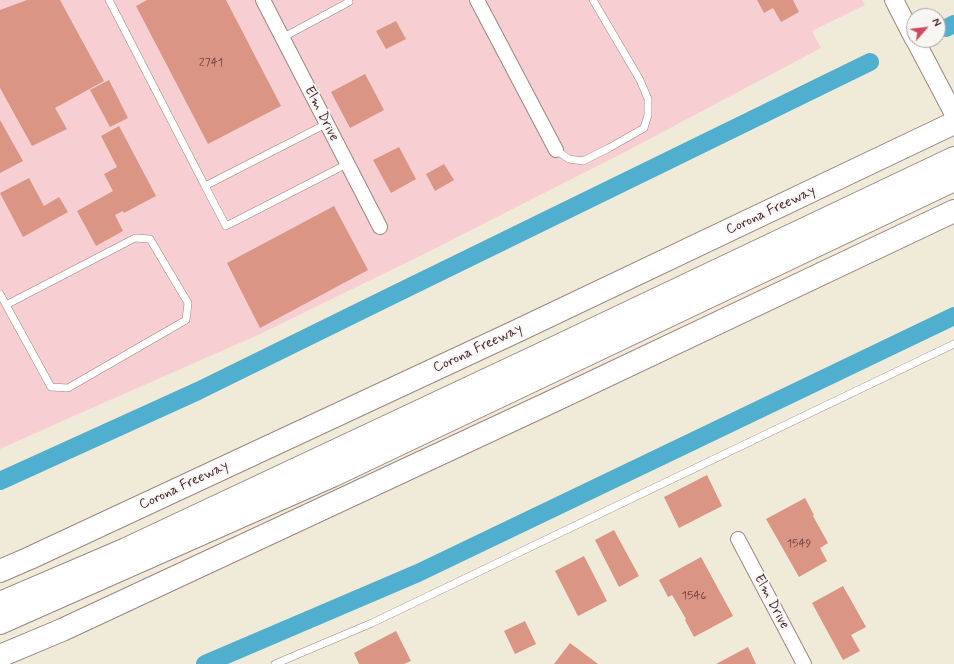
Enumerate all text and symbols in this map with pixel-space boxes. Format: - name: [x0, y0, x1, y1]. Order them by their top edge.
- north arrow: [906, 8, 946, 48]
- text: N: [928, 16, 944, 29]
- house number: 2741: [199, 56, 223, 70]
- street label: Elm Drive: [300, 84, 342, 144]
- street label: Corona Freeway: [724, 183, 818, 239]
- street label: Corona Freeway: [431, 321, 525, 377]
- street label: Corona Freeway: [137, 458, 231, 514]
- house number: 1549: [787, 537, 811, 551]
- street label: Elm Drive: [750, 572, 792, 632]
- house number: 1546: [682, 589, 706, 603]

